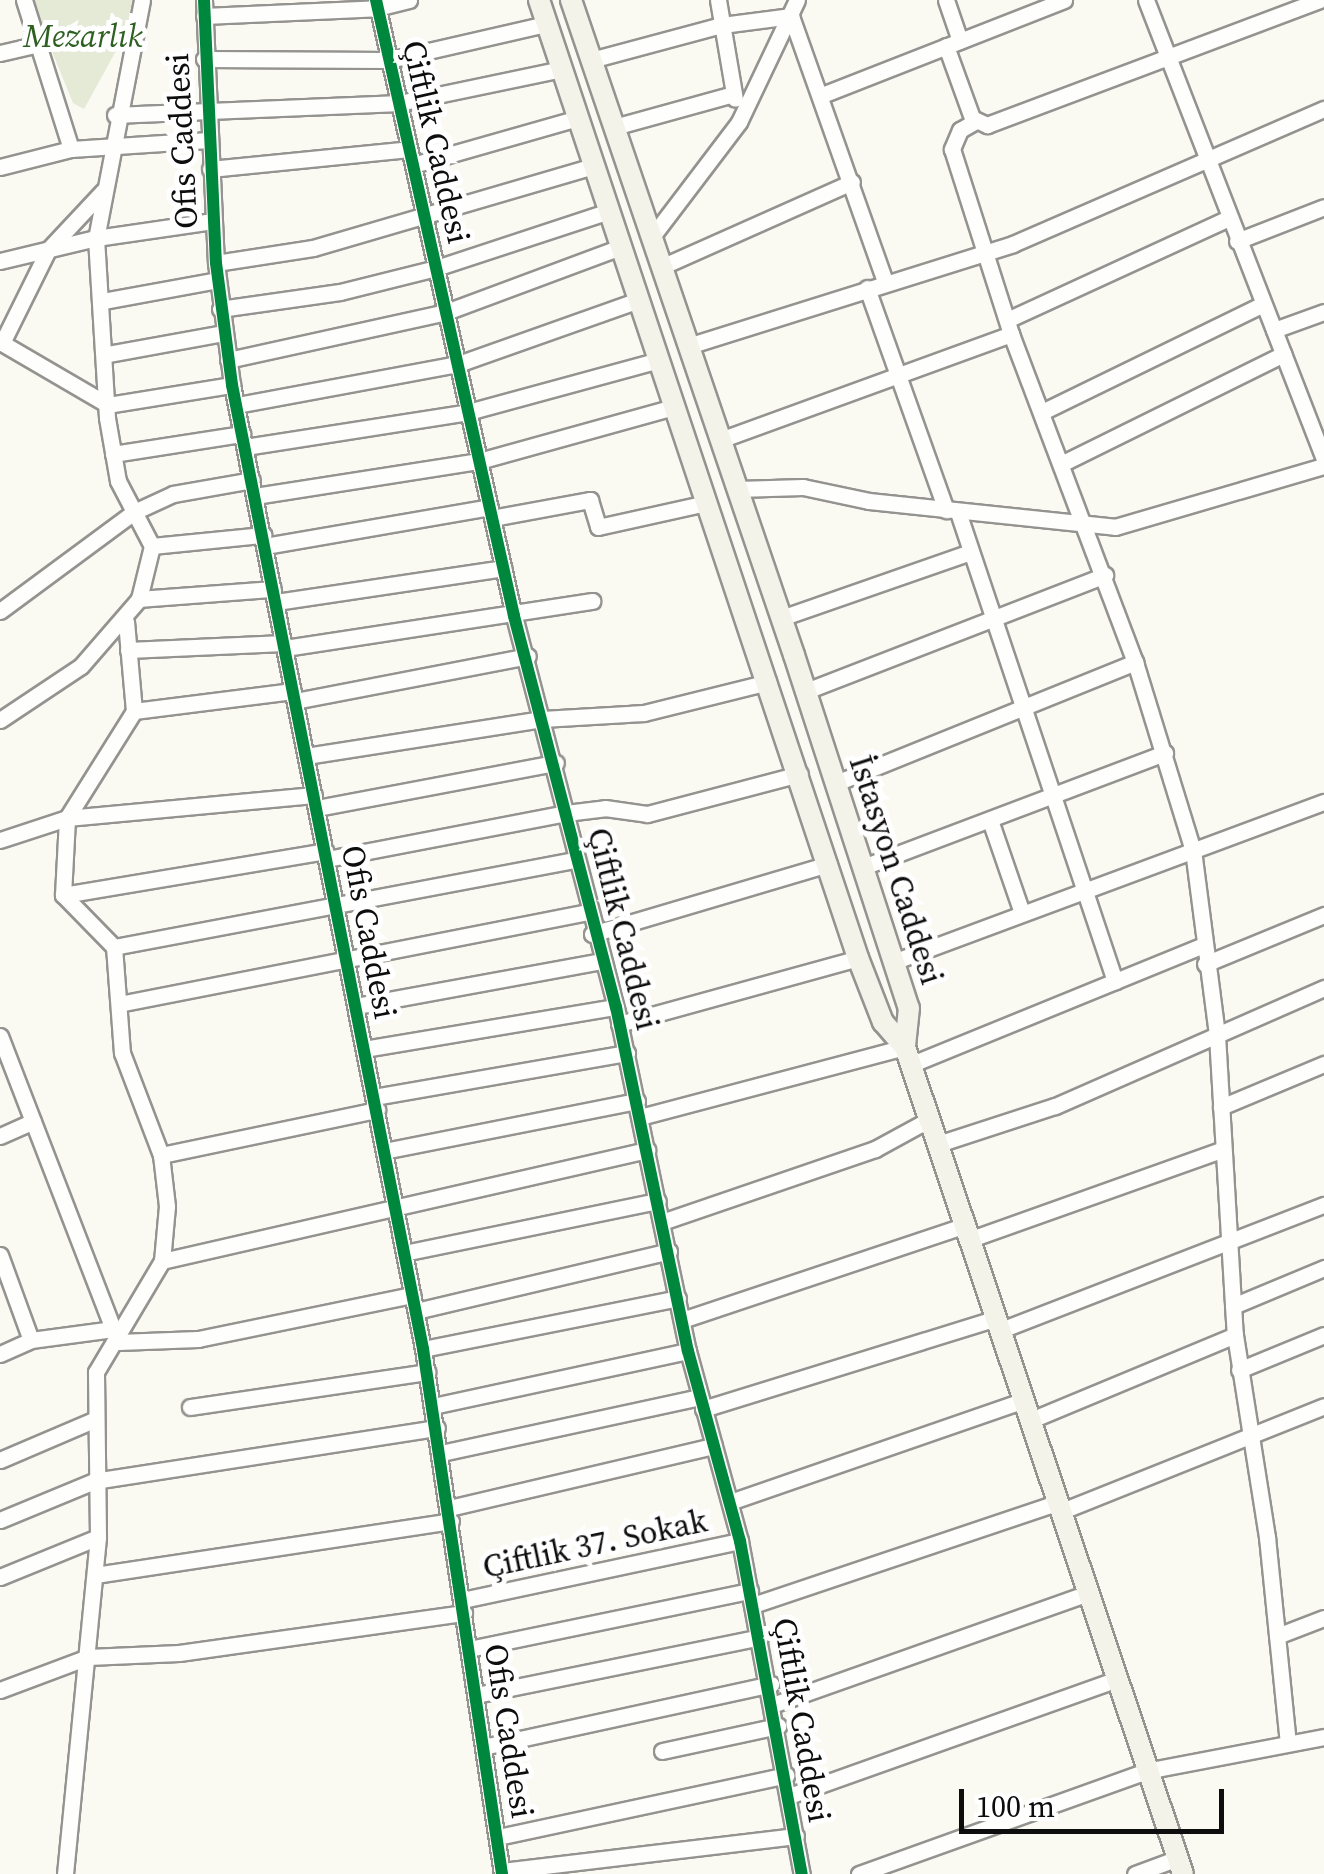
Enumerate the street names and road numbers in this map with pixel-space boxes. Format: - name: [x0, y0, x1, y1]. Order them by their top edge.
- street label: Çiftlik Caddesi: [394, 37, 478, 247]
- street label: Ofis Caddesi: [158, 52, 206, 230]
- street label: İstasyon Caddesi: [841, 751, 951, 989]
- street label: Çiftlik Caddesi: [579, 824, 667, 1034]
- street label: Ofis Caddesi: [333, 842, 405, 1022]
- street label: Çiftlik 37. Sokak: [479, 1501, 711, 1587]
- street label: Çiftlik Caddesi: [765, 1615, 839, 1825]
- street label: Ofis Caddesi: [476, 1641, 542, 1821]

